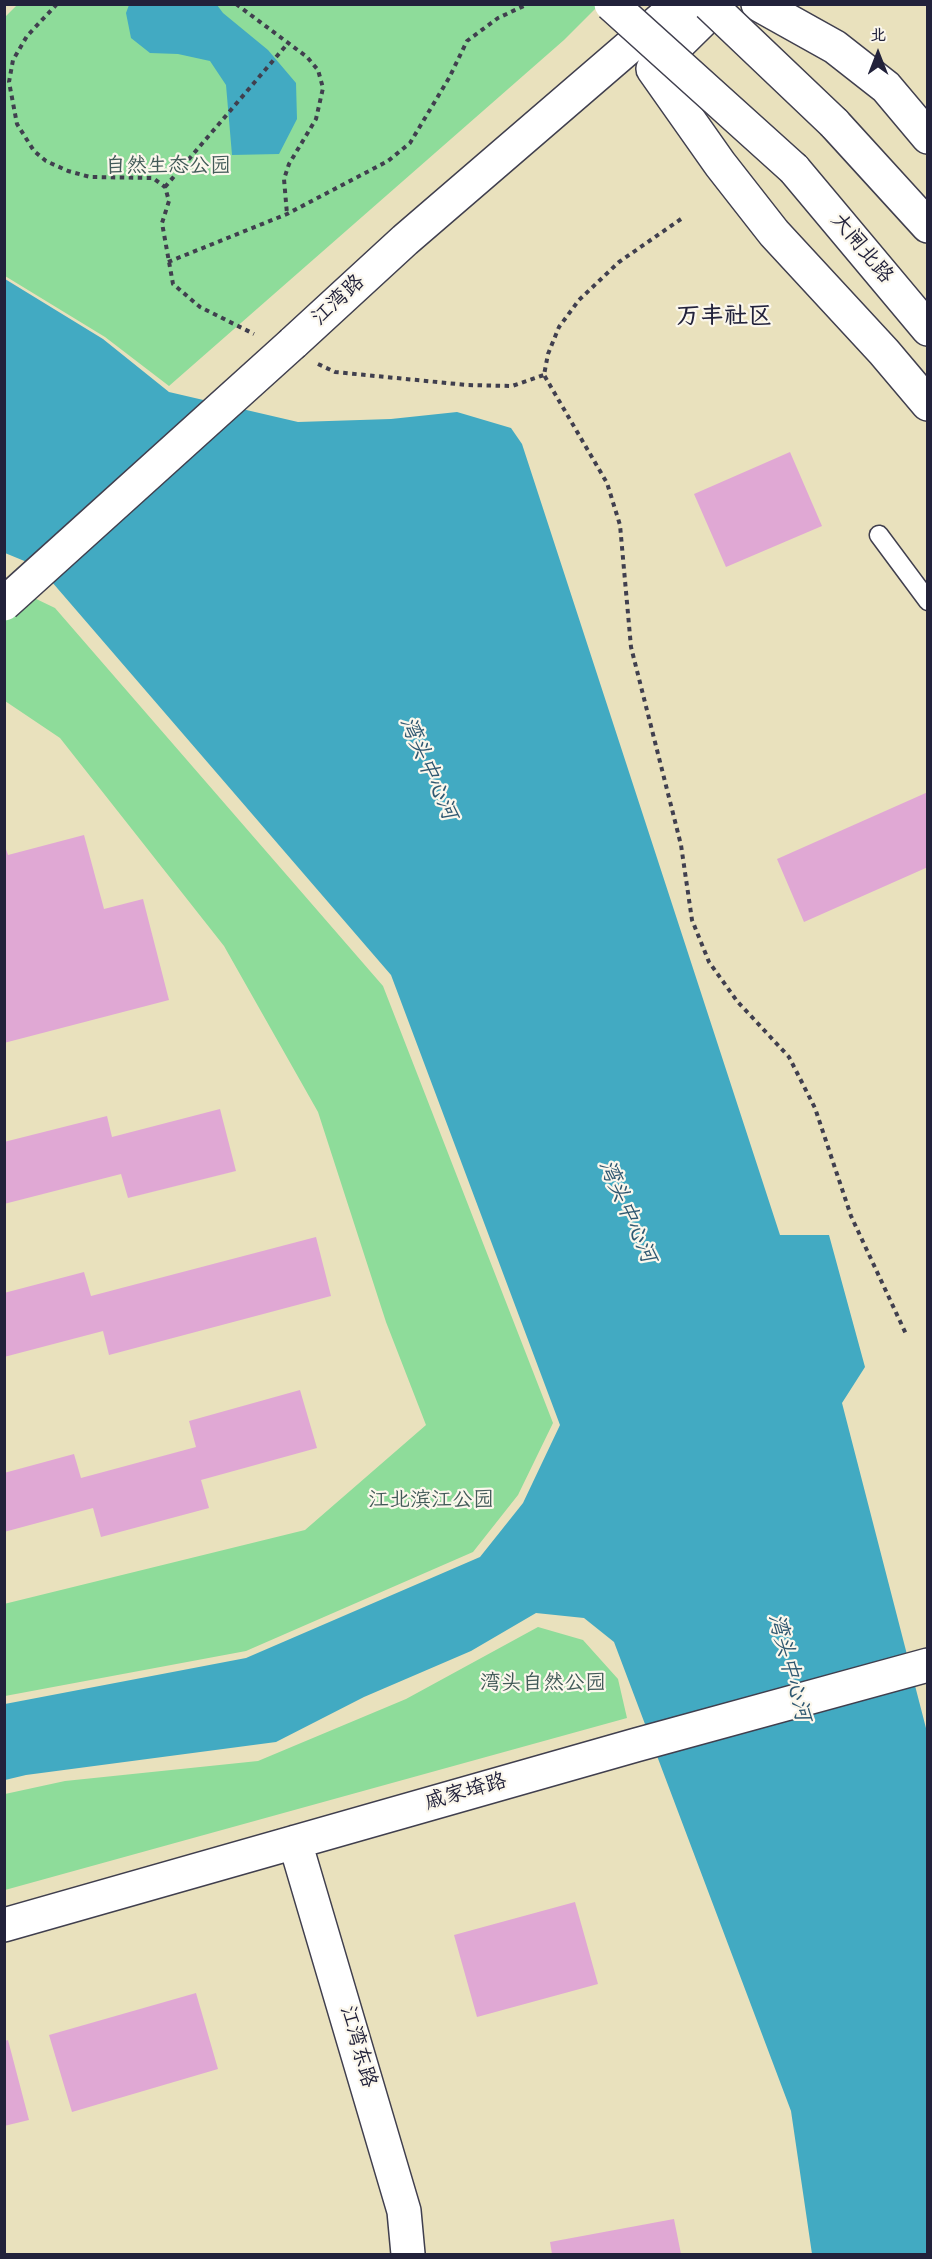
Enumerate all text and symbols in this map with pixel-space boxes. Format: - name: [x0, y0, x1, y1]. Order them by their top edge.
- north arrow: [848, 24, 908, 84]
- text: 北: [870, 25, 886, 46]
- park label: 自然生态公园: [105, 155, 231, 181]
- street label: 大闸北路: [824, 209, 898, 289]
- street label: 江湾路: [307, 270, 371, 332]
- district label: 万丰社区: [676, 304, 772, 332]
- water label: 湾头中心河: [393, 713, 461, 825]
- water label: 湾头中心河: [592, 1156, 660, 1268]
- park label: 江北滨江公园: [368, 1489, 494, 1515]
- water label: 湾头中心河: [761, 1611, 815, 1725]
- park label: 湾头自然公园: [480, 1672, 606, 1698]
- street label: 戚家𡍲路: [422, 1769, 510, 1817]
- street label: 江湾东路: [333, 2003, 381, 2091]

